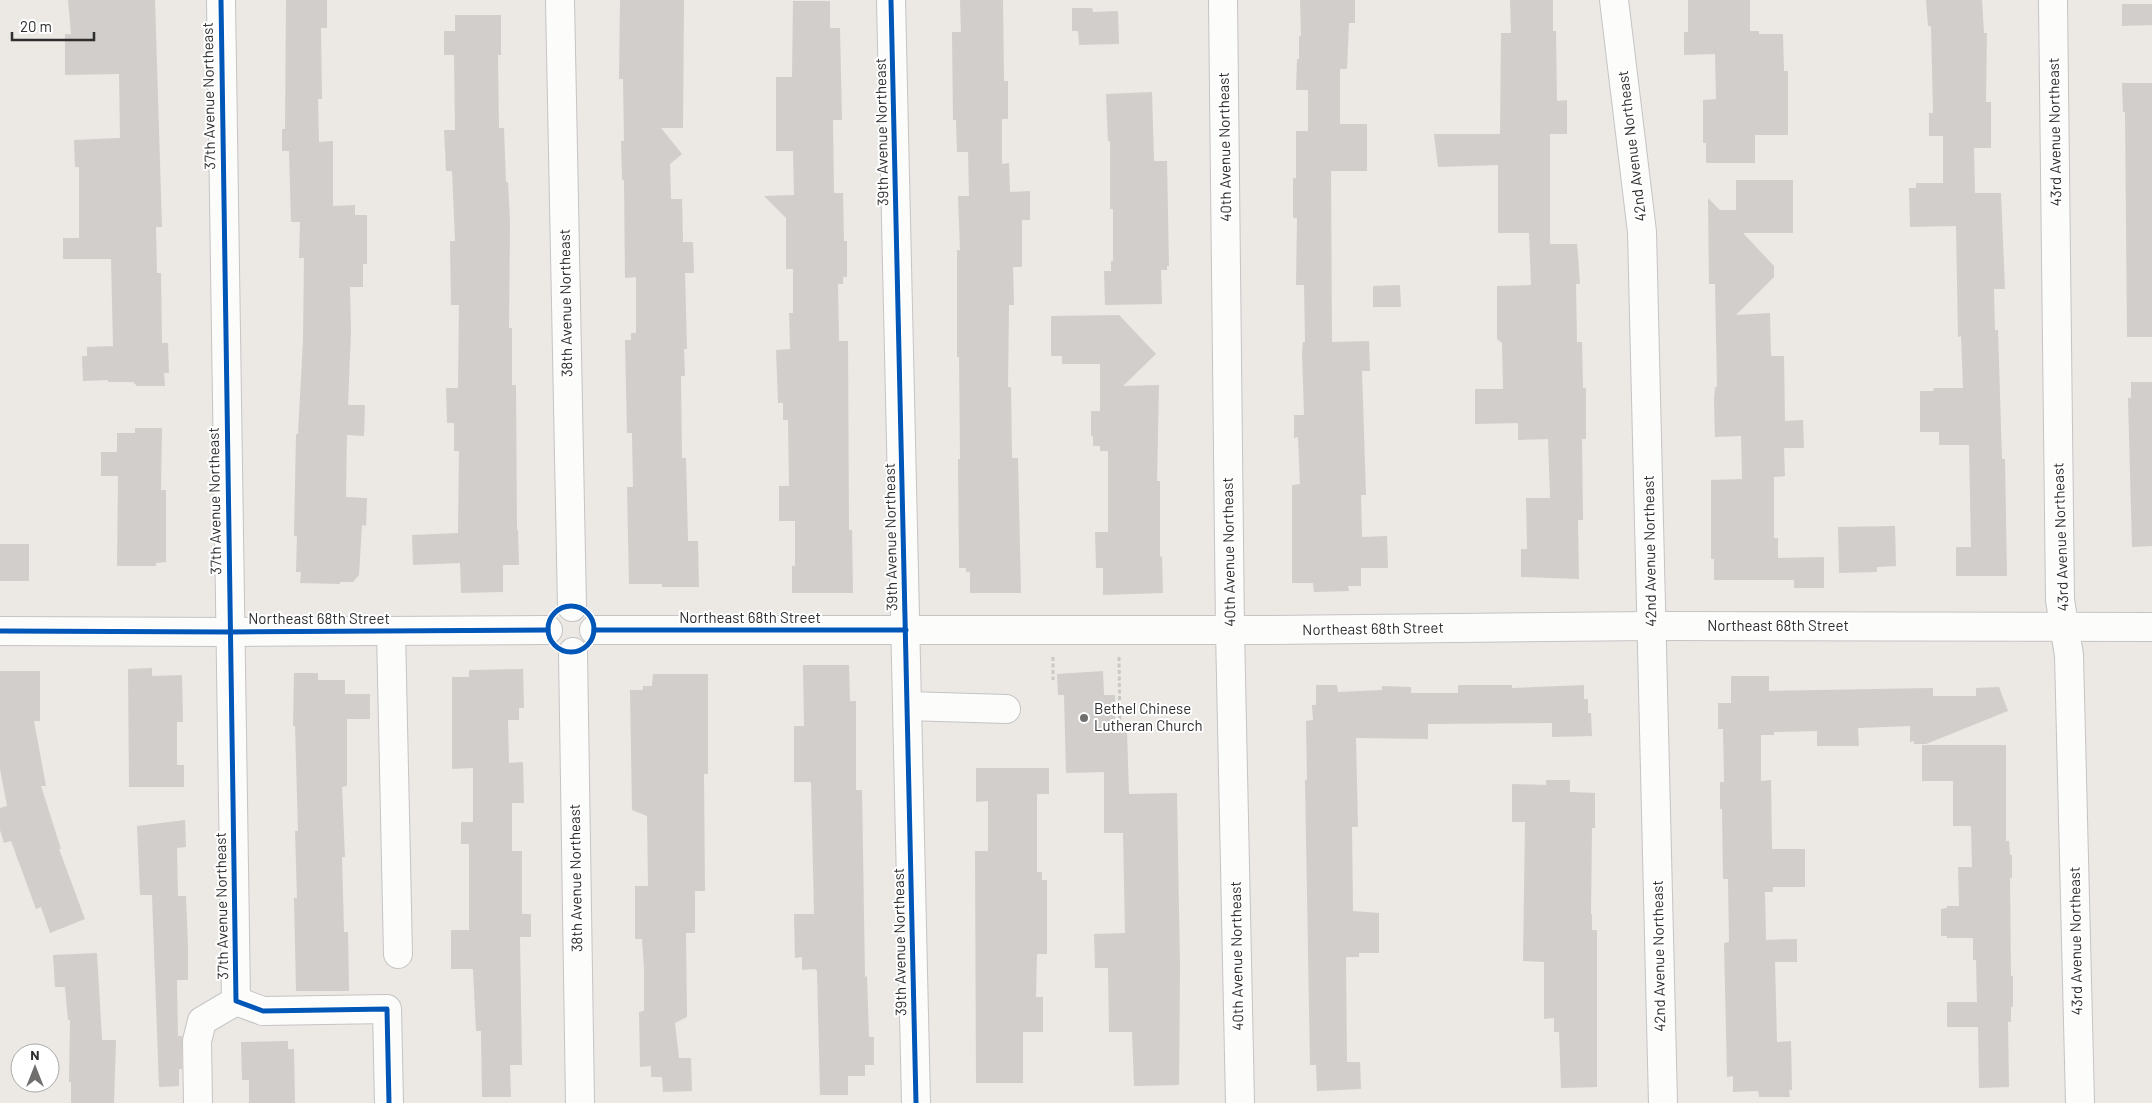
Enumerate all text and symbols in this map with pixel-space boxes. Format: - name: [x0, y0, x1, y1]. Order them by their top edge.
- scale bar: [12, 10, 95, 42]
- text: 20 m: [20, 17, 52, 35]
- street label: 37th Avenue Northeast: [198, 22, 218, 170]
- street label: 43rd Avenue Northeast: [2044, 57, 2064, 207]
- street label: 39th Avenue Northeast: [871, 58, 891, 206]
- street label: 42nd Avenue Northeast: [1613, 70, 1649, 223]
- street label: 40th Avenue Northeast: [1214, 72, 1234, 222]
- street label: 38th Avenue Northeast: [555, 229, 575, 377]
- street label: 37th Avenue Northeast: [204, 427, 224, 575]
- street label: 43rd Avenue Northeast: [2048, 462, 2072, 612]
- street label: 39th Avenue Northeast: [880, 463, 900, 611]
- street label: 42nd Avenue Northeast: [1639, 475, 1659, 627]
- street label: 40th Avenue Northeast: [1218, 477, 1238, 627]
- street label: Northeast 68th Street: [679, 608, 821, 626]
- street label: Northeast 68th Street: [248, 609, 390, 627]
- street label: Northeast 68th Street: [1707, 616, 1849, 634]
- street label: Northeast 68th Street: [1302, 618, 1444, 638]
- place label: Bethel Chinese Lutheran Church: [1094, 699, 1203, 734]
- marker: Bethel Chinese Lutheran Church: [1078, 712, 1090, 724]
- street label: 38th Avenue Northeast: [565, 804, 585, 952]
- street label: 37th Avenue Northeast: [211, 832, 231, 980]
- street label: 43rd Avenue Northeast: [2065, 866, 2085, 1016]
- street label: 39th Avenue Northeast: [889, 868, 909, 1016]
- street label: 42nd Avenue Northeast: [1648, 880, 1668, 1032]
- street label: 40th Avenue Northeast: [1226, 881, 1246, 1031]
- north arrow: [10, 1043, 60, 1093]
- text: N: [30, 1046, 40, 1063]

